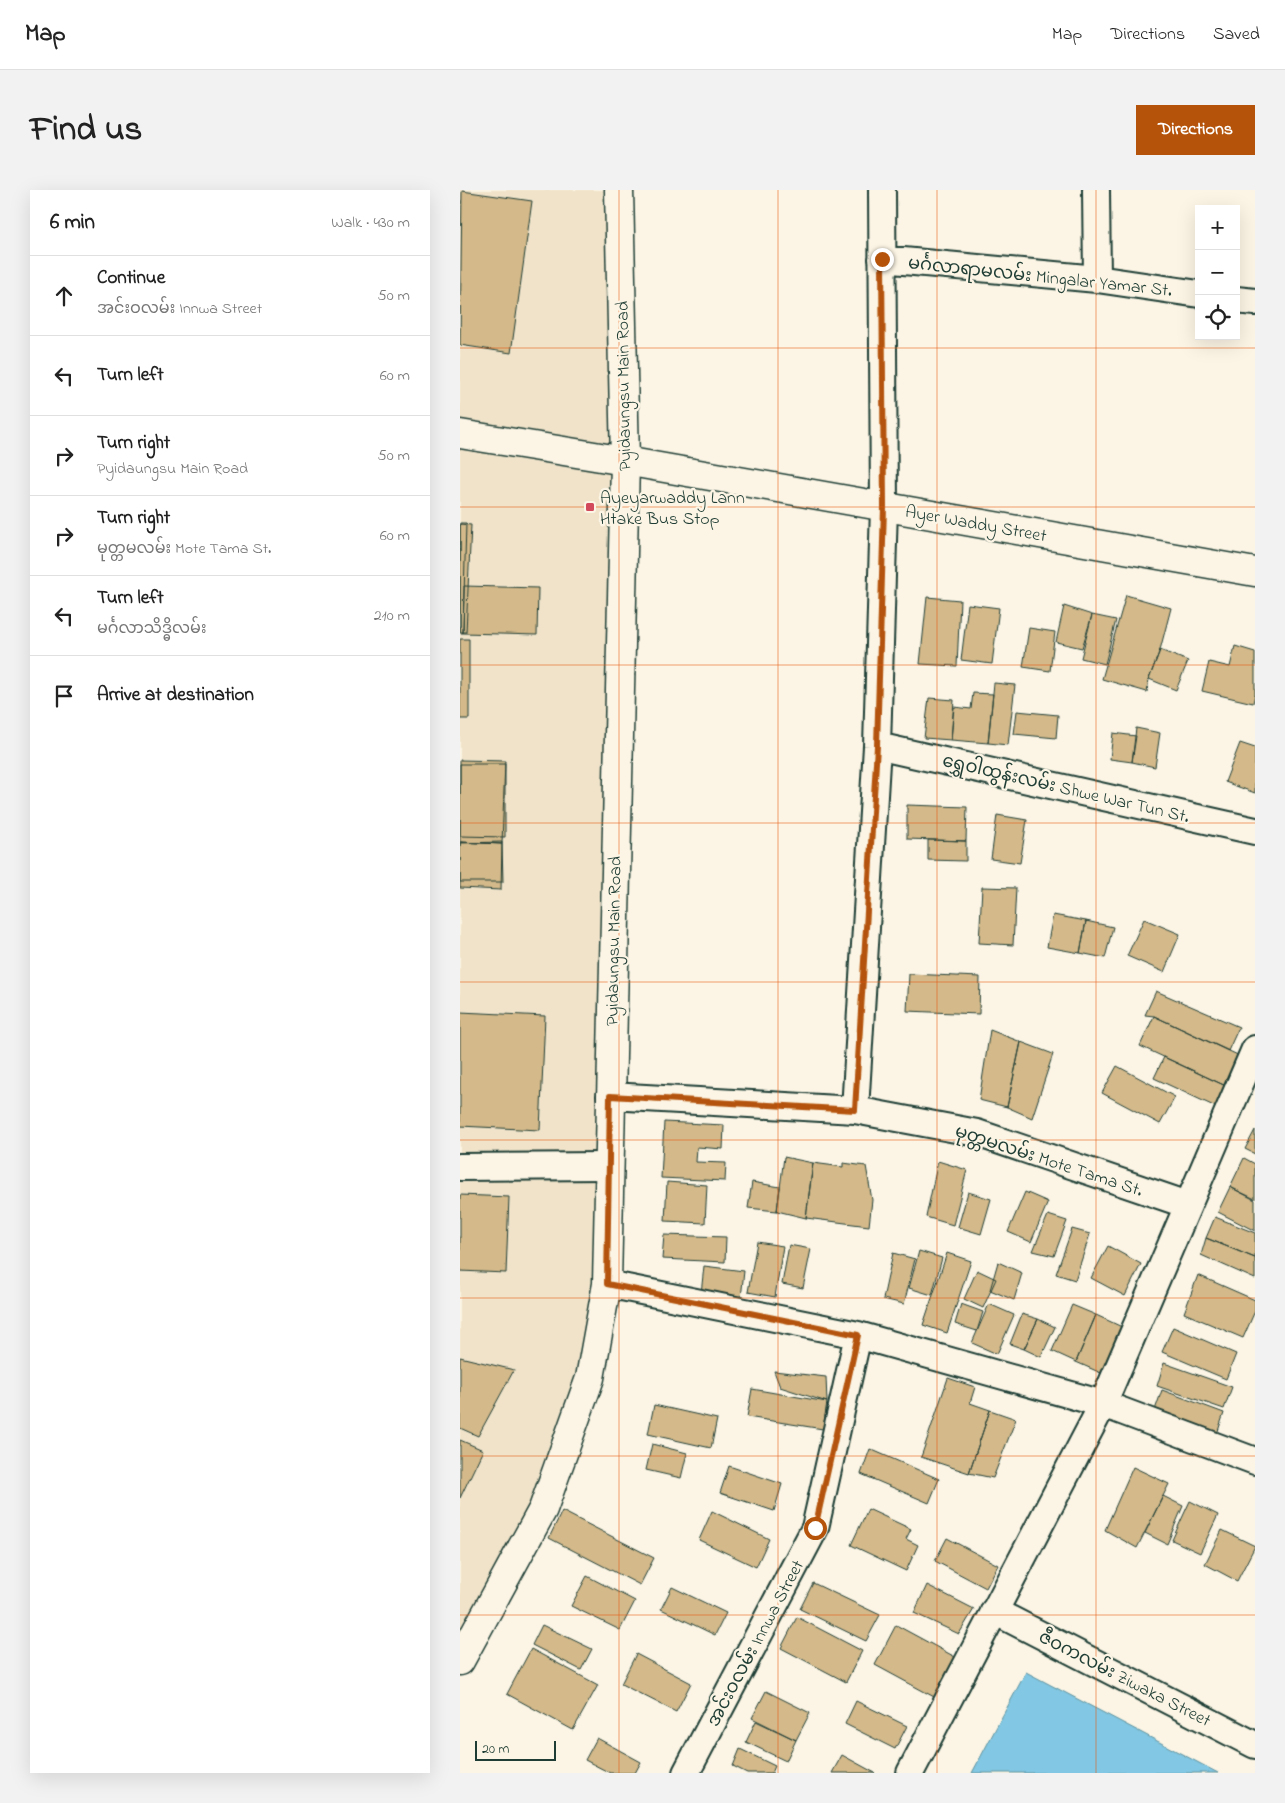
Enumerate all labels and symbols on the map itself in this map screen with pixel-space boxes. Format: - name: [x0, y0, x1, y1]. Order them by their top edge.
- route end: [871, 248, 894, 271]
- street label: မင်္ဂလာရာမလမ်း Mingalar Yamar St.: [906, 249, 1174, 306]
- street label: Pyidaungsu Main Road: [611, 301, 640, 471]
- place label: Ayeyarwaddy Lann Htake Bus Stop: [600, 486, 745, 533]
- street label: Ayer Waddy Street: [903, 500, 1048, 550]
- marker: Ayeyarwaddy Lann Htake Bus Stop: [584, 501, 596, 513]
- street label: ရွှေဝါထွန်းလမ်း Shwe War Tun St.: [940, 747, 1192, 831]
- street label: Pyidaungsu Main Road: [601, 856, 630, 1026]
- street label: မုတ္တမလမ်း Mote Tama St.: [951, 1117, 1147, 1205]
- route start: [804, 1517, 827, 1540]
- street label: အင်းဝလမ်း Innwa Street: [700, 1555, 812, 1732]
- street label: ဇီဝကလမ်း Ziwaka Street: [1033, 1622, 1216, 1735]
- scale bar: [475, 1738, 556, 1761]

